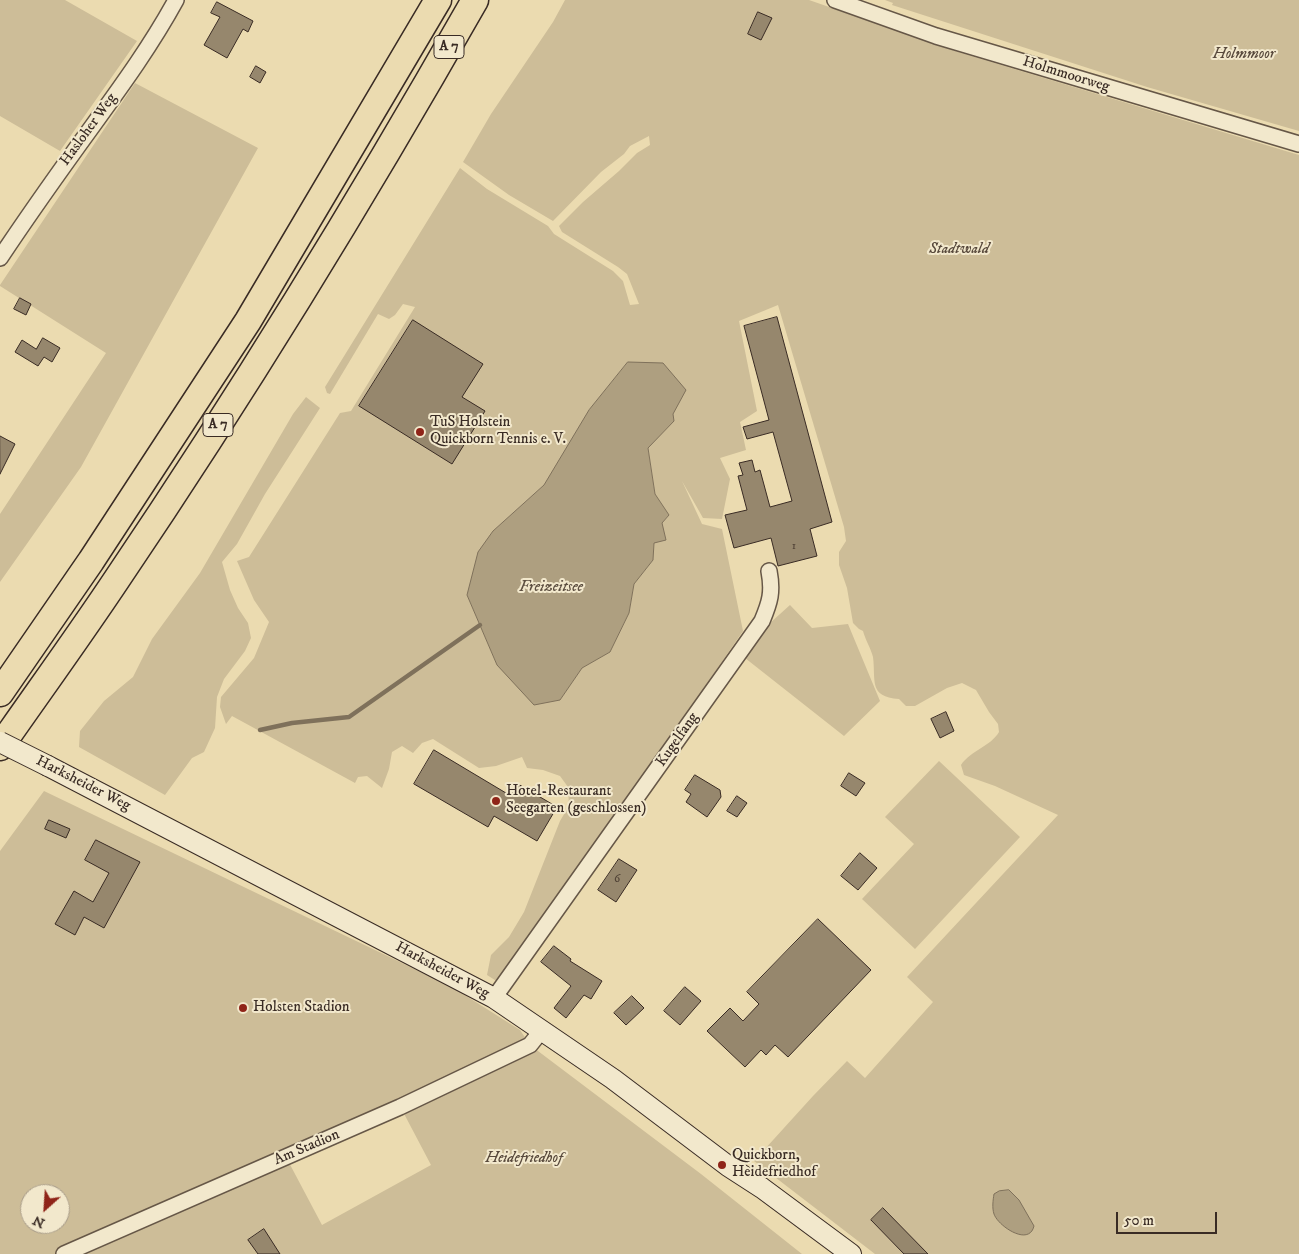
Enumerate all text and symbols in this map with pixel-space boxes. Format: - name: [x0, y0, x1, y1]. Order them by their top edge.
- road number: A 7: [434, 36, 464, 58]
- park label: Holmmoor: [1213, 46, 1275, 64]
- street label: Holmmoorweg: [1020, 53, 1112, 97]
- street label: Hasloher Weg: [57, 90, 121, 170]
- park label: Stadtwald: [929, 241, 989, 259]
- road number: A 7: [203, 414, 233, 436]
- place label: TuS Holstein Quickborn Tennis e. V.: [430, 414, 566, 449]
- marker: TuS Holstein Quickborn Tennis e. V.: [414, 426, 426, 438]
- house number: 1: [792, 540, 796, 554]
- water label: Freizeitsee: [519, 578, 583, 598]
- street label: Kugelfang: [653, 709, 703, 771]
- street label: Harksheider Weg: [33, 752, 133, 816]
- place label: Hotel-Restaurant Seegarten (geschlossen): [506, 783, 646, 818]
- marker: Hotel-Restaurant Seegarten (geschlossen): [490, 795, 502, 807]
- house number: 6: [614, 873, 620, 887]
- street label: Harksheider Weg: [392, 939, 492, 1003]
- place label: Holsten Stadion: [253, 999, 350, 1017]
- marker: Holsten Stadion: [237, 1002, 249, 1014]
- street label: Am Stadion: [271, 1126, 343, 1170]
- place label: Quickborn, Heidefriedhof: [732, 1147, 816, 1182]
- park label: Heidefriedhof: [485, 1150, 563, 1168]
- marker: Quickborn, Heidefriedhof: [716, 1159, 728, 1171]
- north arrow: [20, 1184, 70, 1234]
- scale bar: [1119, 1202, 1220, 1234]
- text: N: [30, 1211, 48, 1232]
- text: 50 m: [1124, 1211, 1154, 1230]

